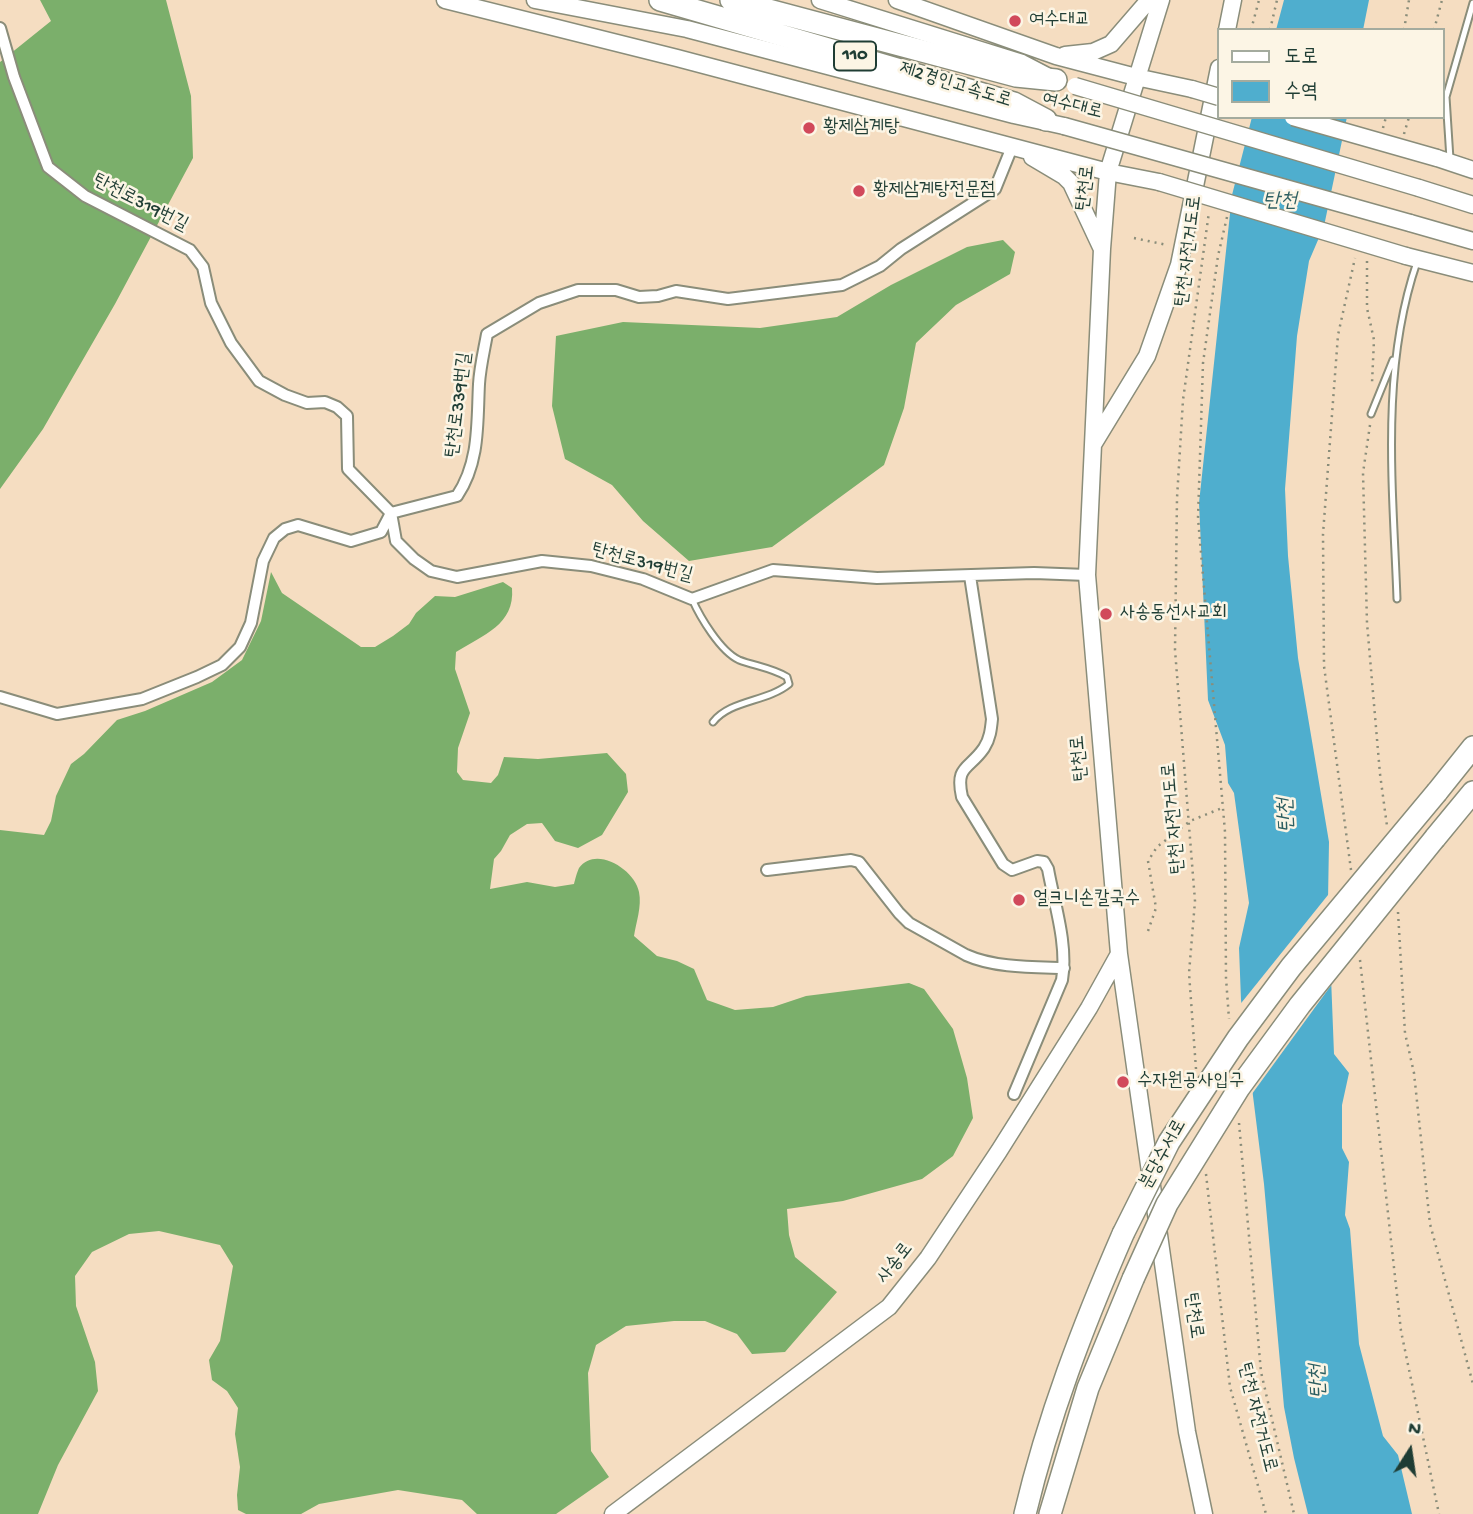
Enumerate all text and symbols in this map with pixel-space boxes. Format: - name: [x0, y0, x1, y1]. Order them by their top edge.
- place label: 여수대교: [1029, 10, 1090, 32]
- marker: 여수대교: [1007, 13, 1023, 29]
- legend: [1218, 28, 1445, 119]
- road number: 110: [834, 42, 876, 70]
- text: 도로: [1284, 46, 1318, 71]
- street label: 제2경인고속도로: [896, 58, 1014, 114]
- text: 수역: [1284, 81, 1318, 106]
- street label: 여수대로: [1040, 89, 1104, 125]
- place label: 황제삼계탕: [823, 117, 899, 139]
- marker: 황제삼계탕: [801, 120, 817, 136]
- street label: 탄천로: [1073, 164, 1101, 212]
- street label: 탄천로319번길: [89, 170, 191, 238]
- place label: 황제삼계탕전문점: [873, 180, 995, 202]
- marker: 황제삼계탕전문점: [851, 183, 867, 199]
- water label: 탄천: [1263, 190, 1297, 216]
- street label: 탄천 자전거도로: [1172, 194, 1208, 308]
- street label: 탄천로339번길: [442, 351, 478, 459]
- street label: 탄천로319번길: [589, 540, 695, 588]
- place label: 사송동선사교회: [1120, 603, 1227, 625]
- marker: 사송동선사교회: [1098, 606, 1114, 622]
- street label: 탄천로: [1068, 734, 1094, 782]
- street label: 탄천 자전거도로: [1159, 761, 1191, 875]
- water label: 탄천: [1275, 797, 1301, 833]
- place label: 얼크니손칼국수: [1033, 889, 1140, 911]
- marker: 얼크니손칼국수: [1011, 892, 1027, 908]
- place label: 수자원공사입구: [1137, 1071, 1244, 1093]
- marker: 수자원공사입구: [1115, 1074, 1131, 1090]
- street label: 분당수서로: [1135, 1116, 1193, 1194]
- street label: 사송로: [873, 1239, 919, 1289]
- street label: 탄천로: [1178, 1292, 1206, 1340]
- street label: 탄천 자전거도로: [1231, 1361, 1281, 1475]
- water label: 탄천: [1307, 1363, 1333, 1399]
- north arrow: [1375, 1416, 1445, 1486]
- text: N: [1406, 1417, 1423, 1443]

